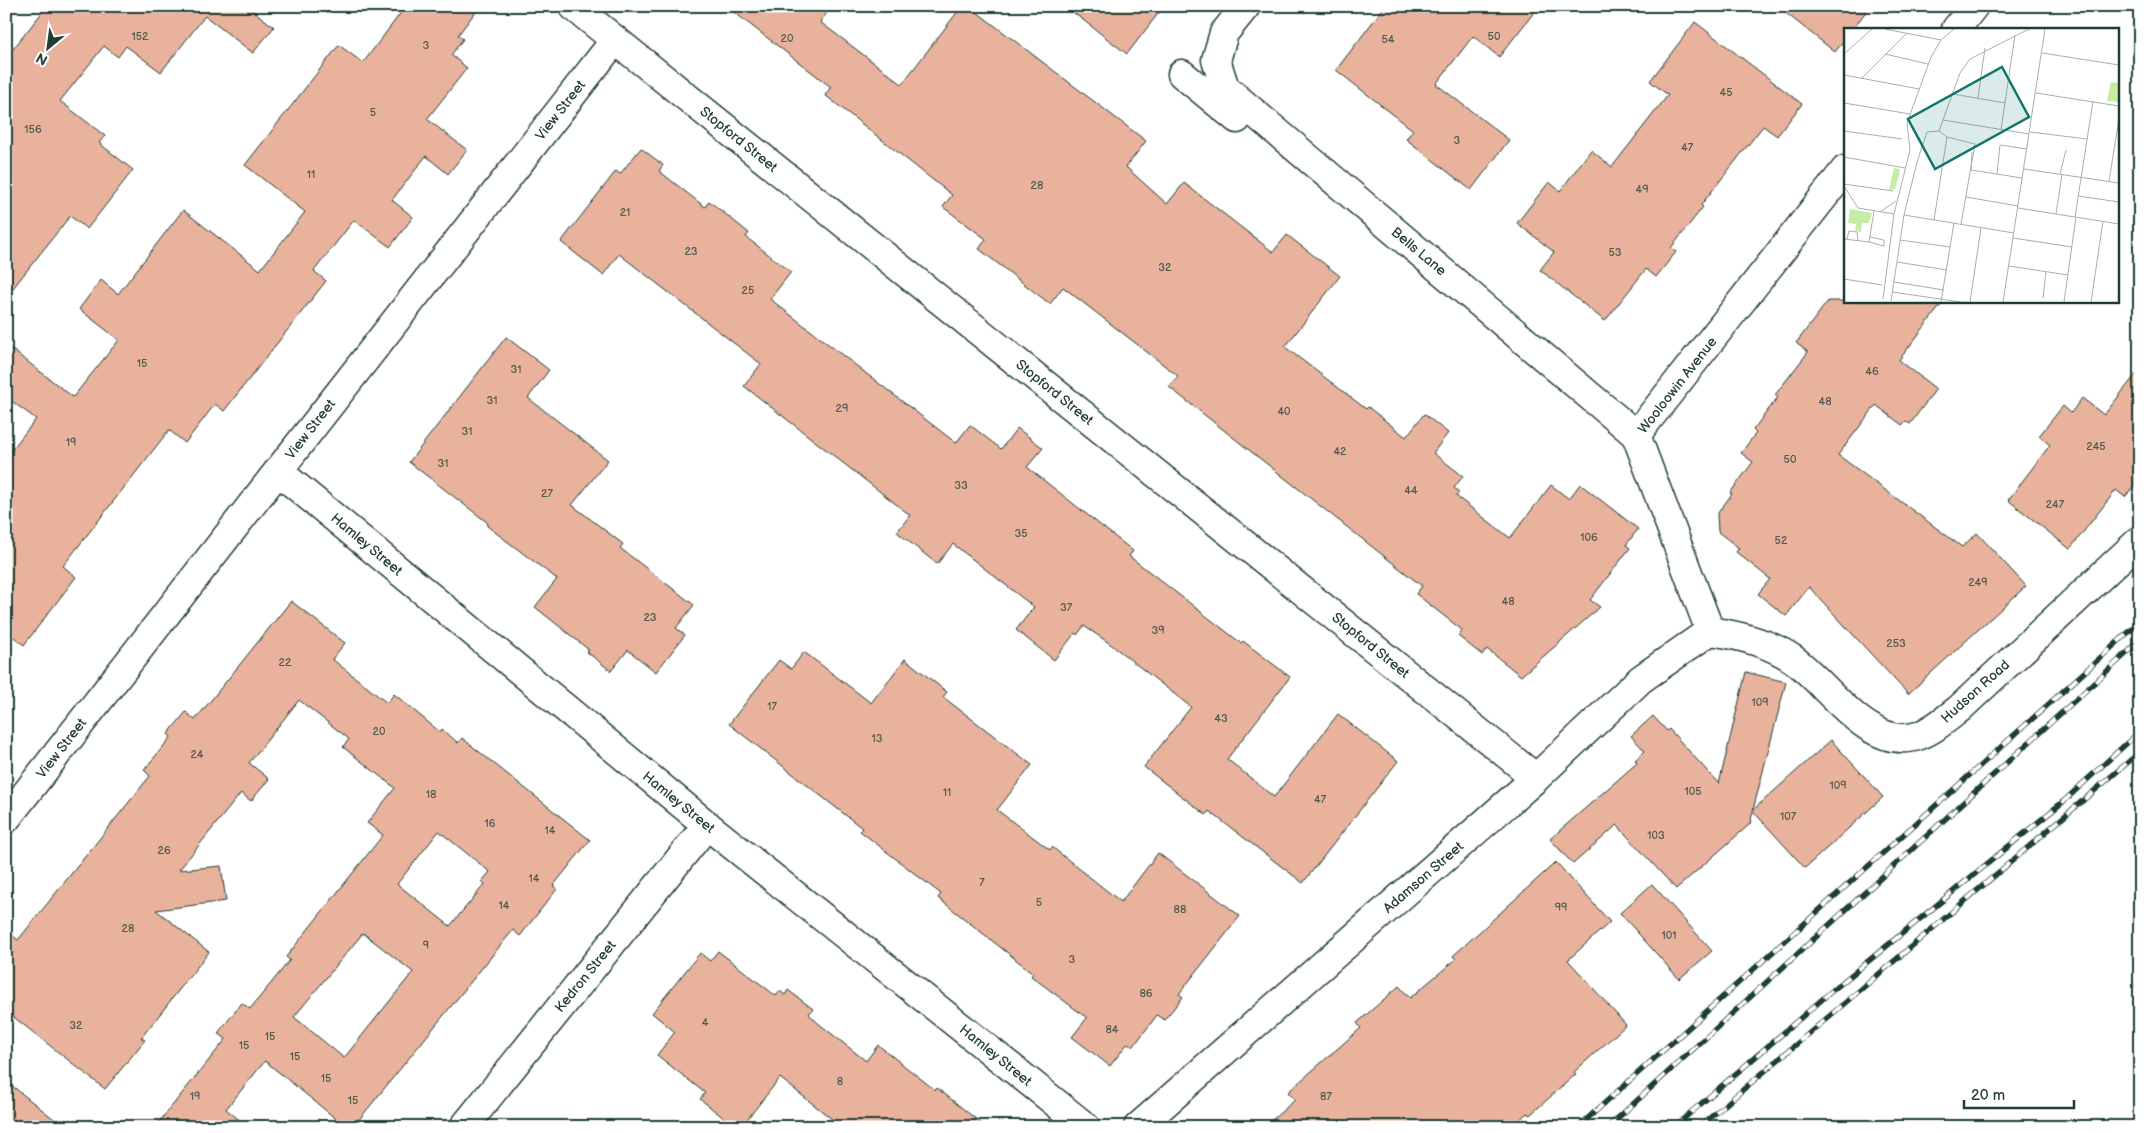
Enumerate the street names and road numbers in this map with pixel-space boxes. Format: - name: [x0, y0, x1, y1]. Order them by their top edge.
- street label: View Street: [532, 76, 590, 144]
- street label: Stopford Street: [696, 103, 781, 176]
- street label: Bells Lane: [1388, 223, 1450, 279]
- street label: Wooloowin Avenue: [1634, 334, 1720, 437]
- street label: Stopford Street: [1012, 356, 1097, 429]
- street label: View Street: [282, 395, 340, 463]
- street label: Hamley Street: [327, 509, 406, 580]
- street label: Stopford Street: [1328, 609, 1413, 682]
- street label: Hudson Road: [1938, 656, 2013, 727]
- street label: View Street: [33, 714, 91, 782]
- street label: Hamley Street: [639, 768, 719, 837]
- street label: Adamson Street: [1380, 838, 1467, 917]
- street label: Kedron Street: [551, 936, 620, 1016]
- street label: Hamley Street: [956, 1021, 1036, 1090]

